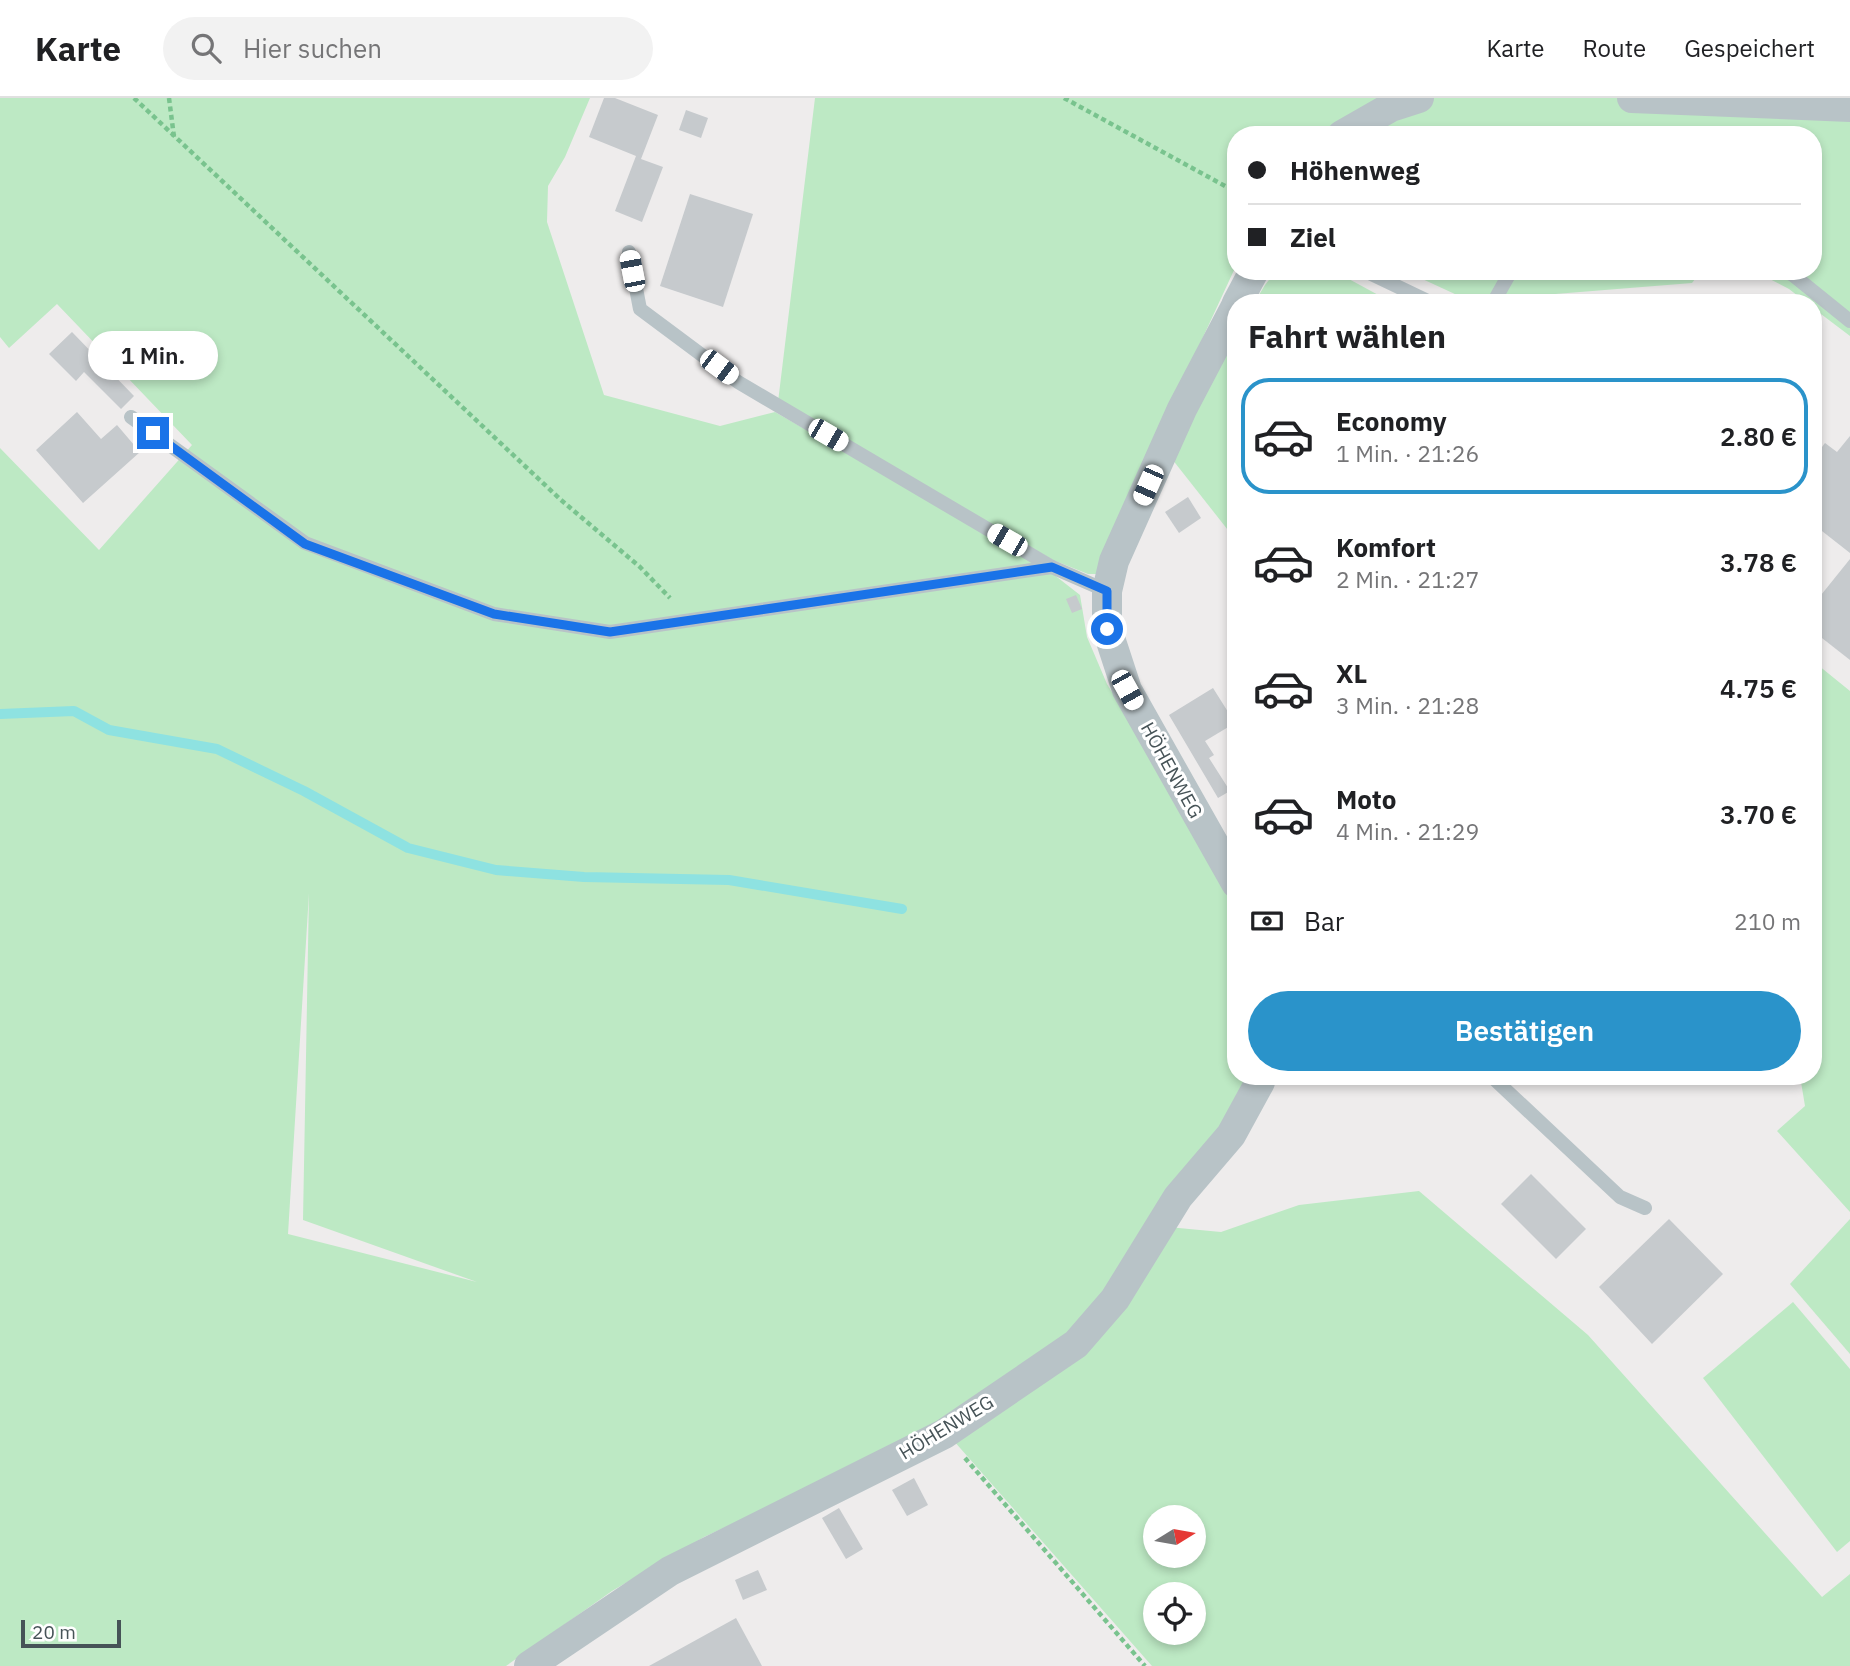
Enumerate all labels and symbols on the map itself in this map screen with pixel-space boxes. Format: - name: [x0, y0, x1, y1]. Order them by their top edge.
- car: [618, 248, 647, 294]
- callout: 1 Min.: [88, 331, 218, 380]
- car: [696, 346, 743, 388]
- car: [805, 415, 852, 455]
- route end: [137, 417, 169, 449]
- car: [1130, 462, 1167, 508]
- car: [984, 520, 1031, 560]
- route start: [1091, 613, 1123, 645]
- car: [1108, 667, 1147, 713]
- street label: HÖHENWEG: [1136, 718, 1208, 822]
- street label: HÖHENWEG: [894, 1389, 998, 1465]
- north arrow: [1143, 1505, 1206, 1568]
- scale bar: [21, 1617, 121, 1649]

